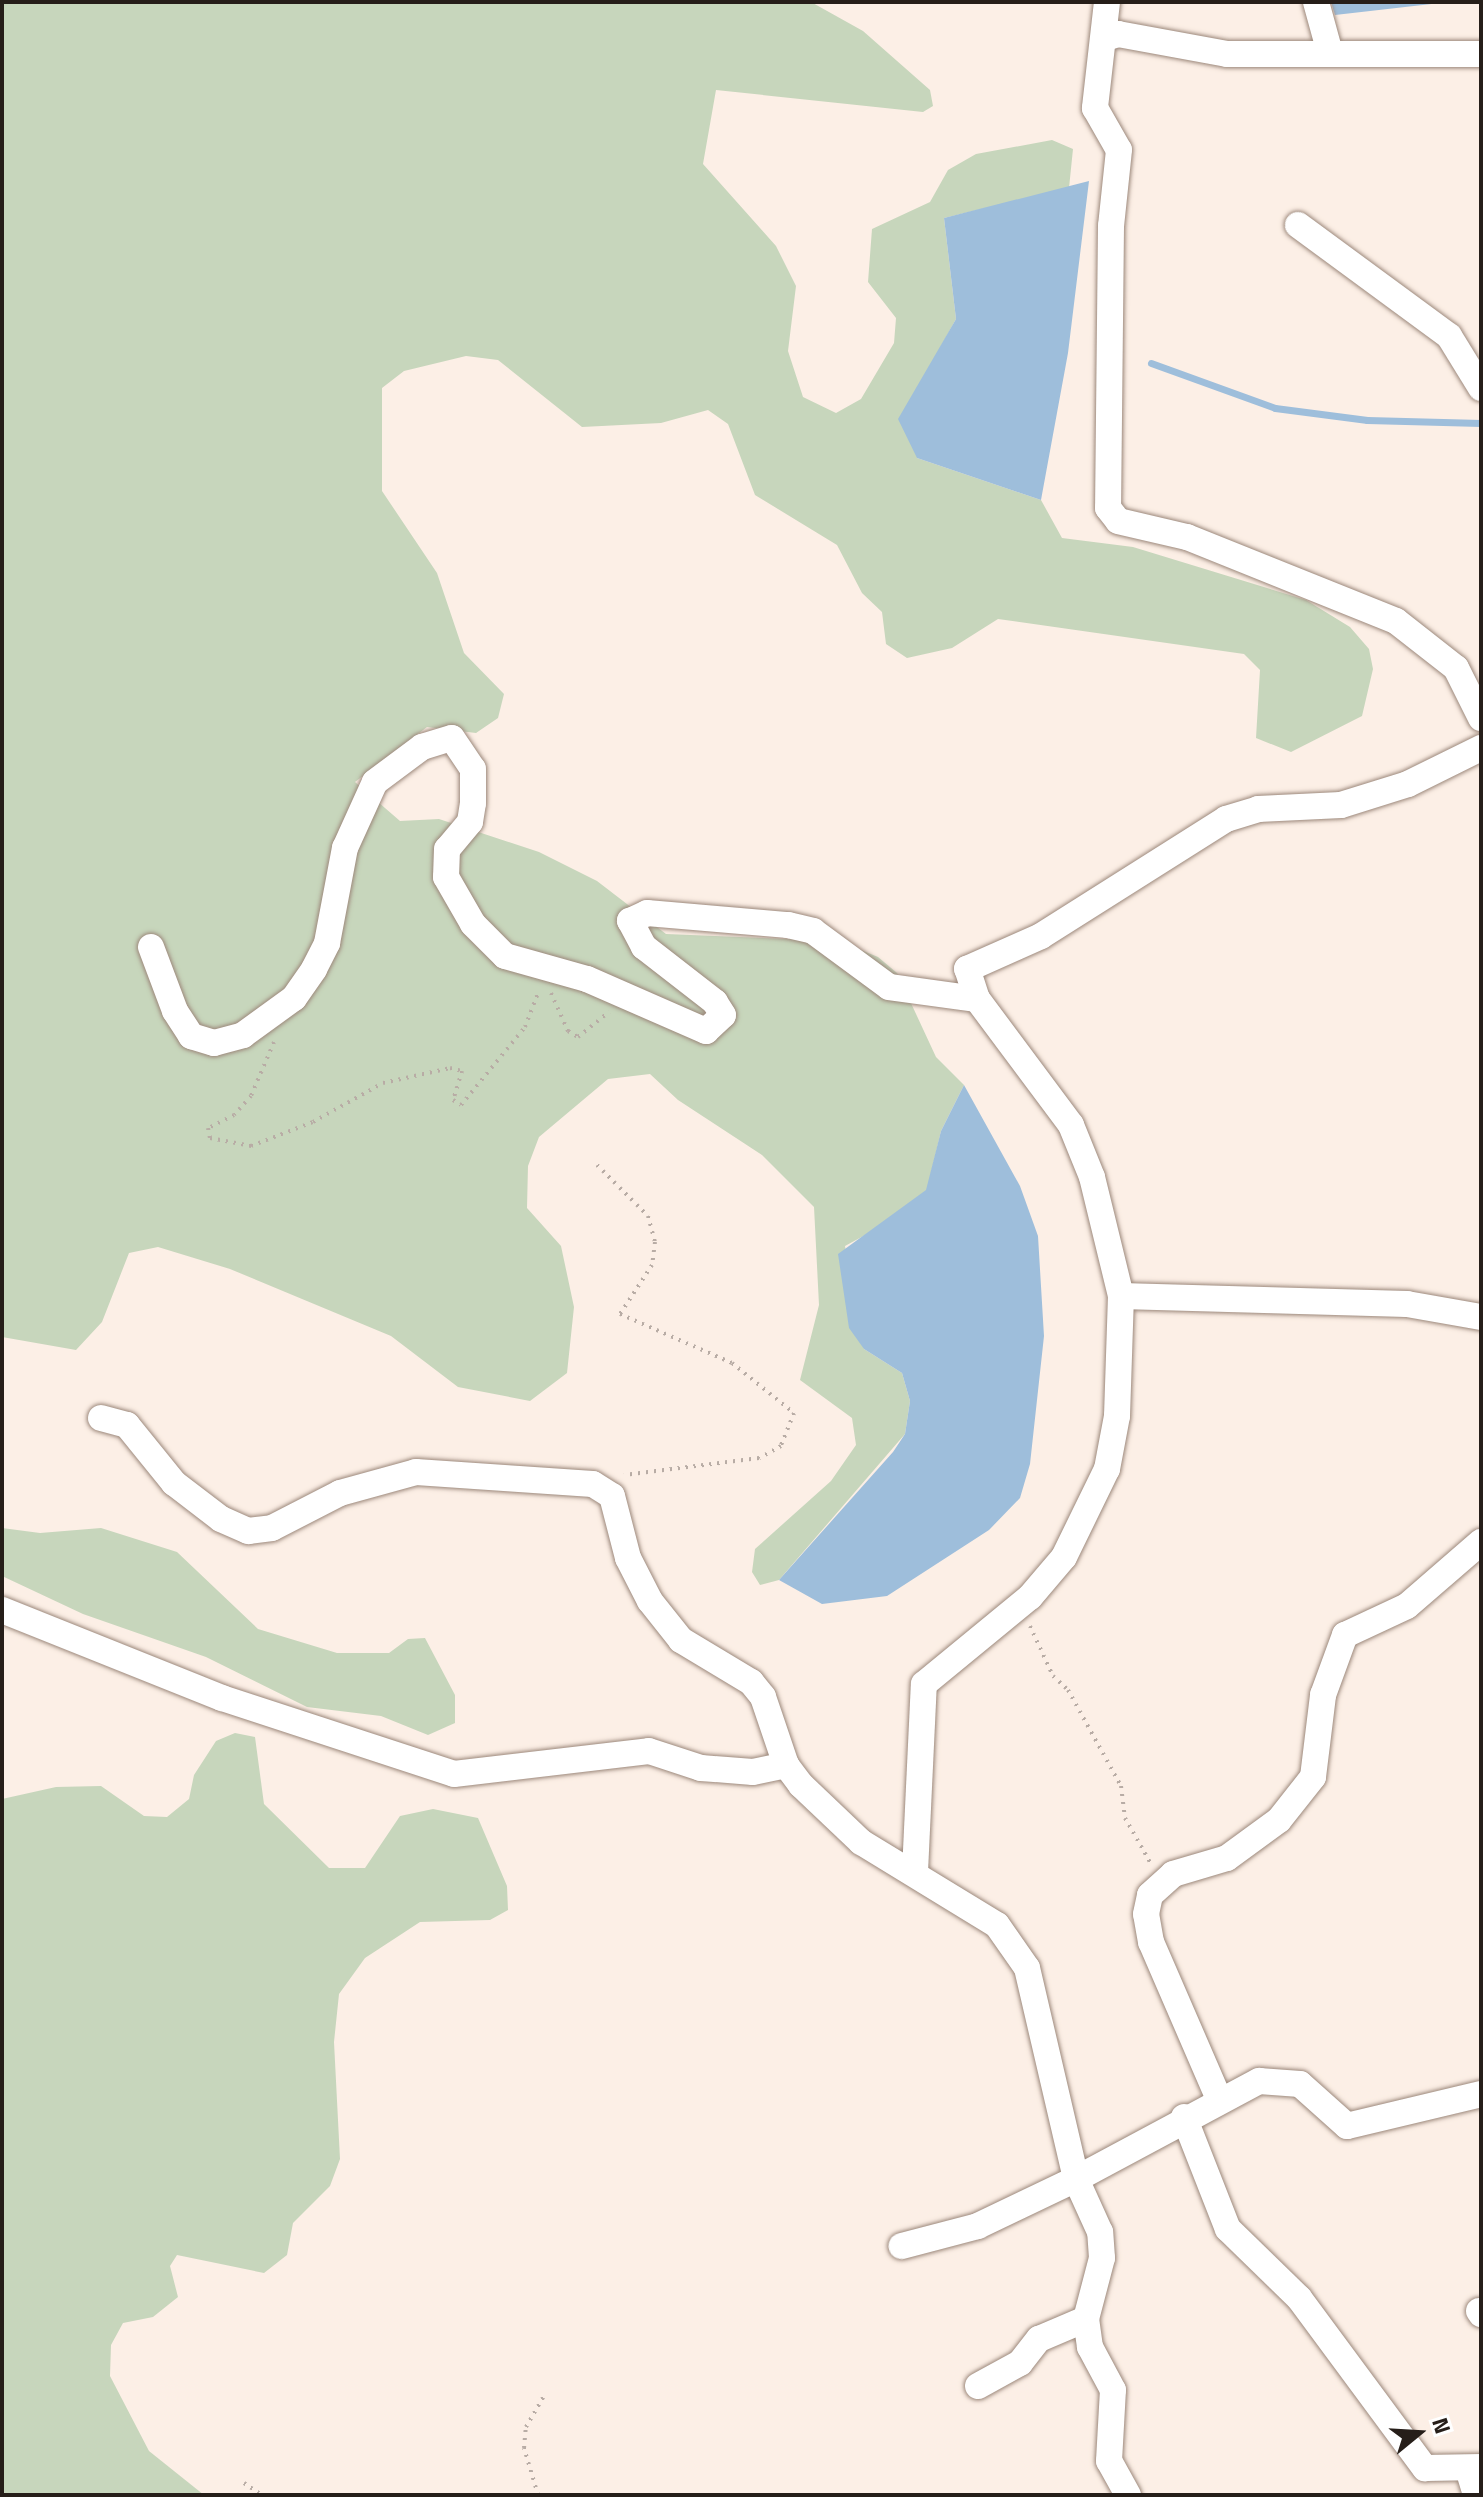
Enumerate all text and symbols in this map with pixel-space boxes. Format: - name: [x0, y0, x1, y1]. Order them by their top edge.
- north arrow: [1379, 2393, 1459, 2473]
- text: N: [1423, 2413, 1460, 2438]

